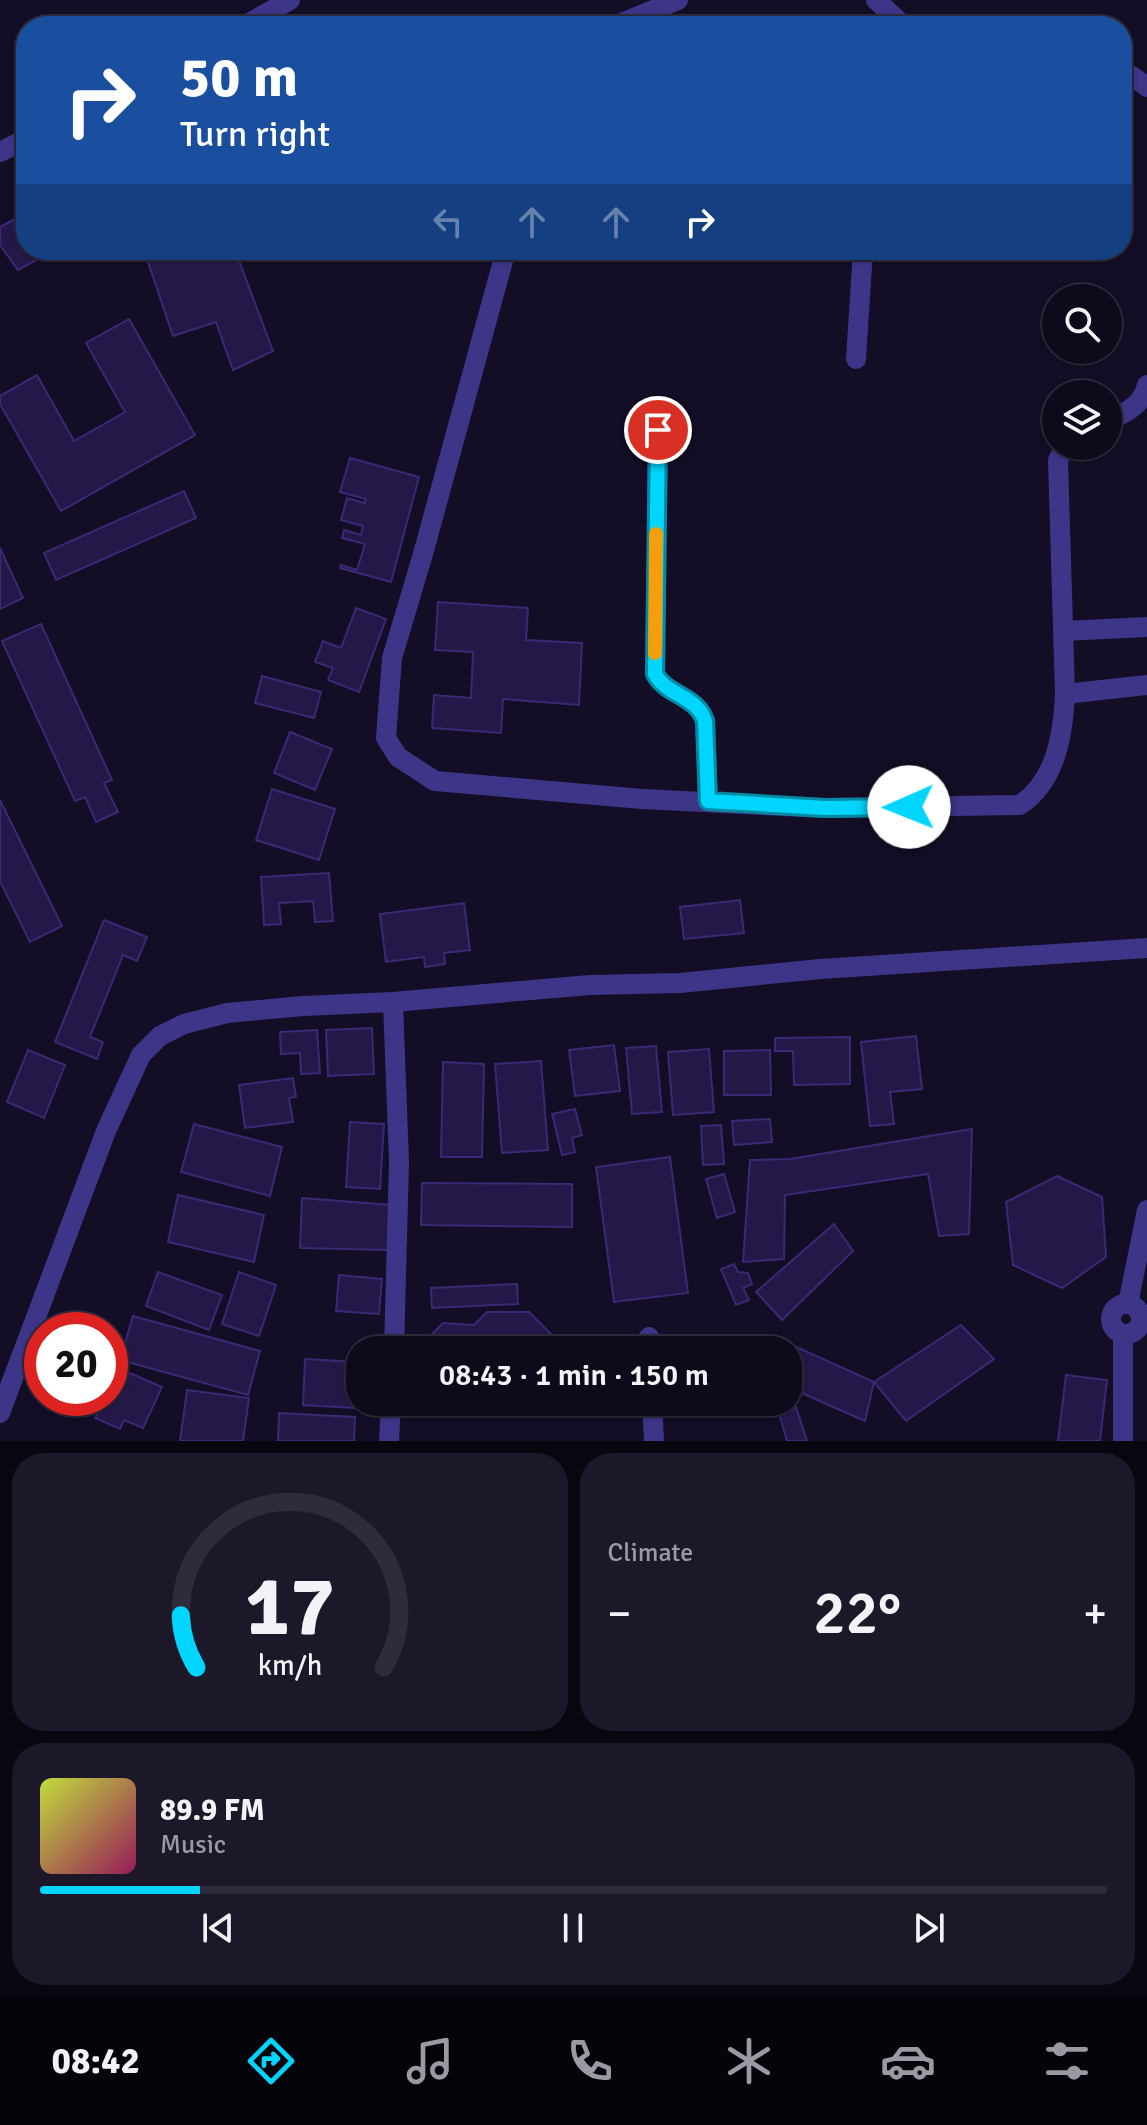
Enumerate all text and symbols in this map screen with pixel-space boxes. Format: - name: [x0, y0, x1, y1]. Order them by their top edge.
- text: 50 m: [180, 43, 298, 112]
- icon: right: [48, 48, 152, 152]
- text: Turn right: [180, 112, 330, 157]
- icon: left: [426, 200, 470, 244]
- icon: ahead: [510, 200, 554, 244]
- icon: ahead: [594, 200, 638, 244]
- icon: right: [678, 200, 722, 244]
- map controls: [1042, 284, 1122, 460]
- button: search: [1042, 284, 1122, 364]
- button: layers: [1042, 380, 1122, 460]
- pin: [624, 396, 692, 464]
- icon: arrive: [636, 408, 680, 452]
- position arrow: [867, 765, 951, 849]
- speed limit sign: 20: [24, 1312, 128, 1416]
- text: 08:43 · 1 min · 150 m: [439, 1357, 709, 1394]
- text: Climate: [608, 1537, 693, 1569]
- text: 17: [245, 1556, 335, 1658]
- text: 22°: [813, 1577, 901, 1651]
- text: −: [608, 1587, 631, 1641]
- text: +: [1083, 1587, 1107, 1641]
- text: km/h: [257, 1648, 322, 1683]
- text: 89.9 FM: [160, 1792, 265, 1829]
- text: Music: [160, 1829, 226, 1861]
- icon: previous: [196, 1906, 240, 1950]
- icon: pause: [551, 1906, 595, 1950]
- icon: next: [907, 1906, 951, 1950]
- icon: directions: [243, 2033, 299, 2089]
- icon: music: [402, 2033, 458, 2089]
- icon: phone: [562, 2033, 618, 2089]
- icon: climate: [721, 2033, 777, 2089]
- icon: car: [880, 2033, 936, 2089]
- icon: filters: [1039, 2033, 1095, 2089]
- text: 08:42: [52, 2039, 140, 2084]

